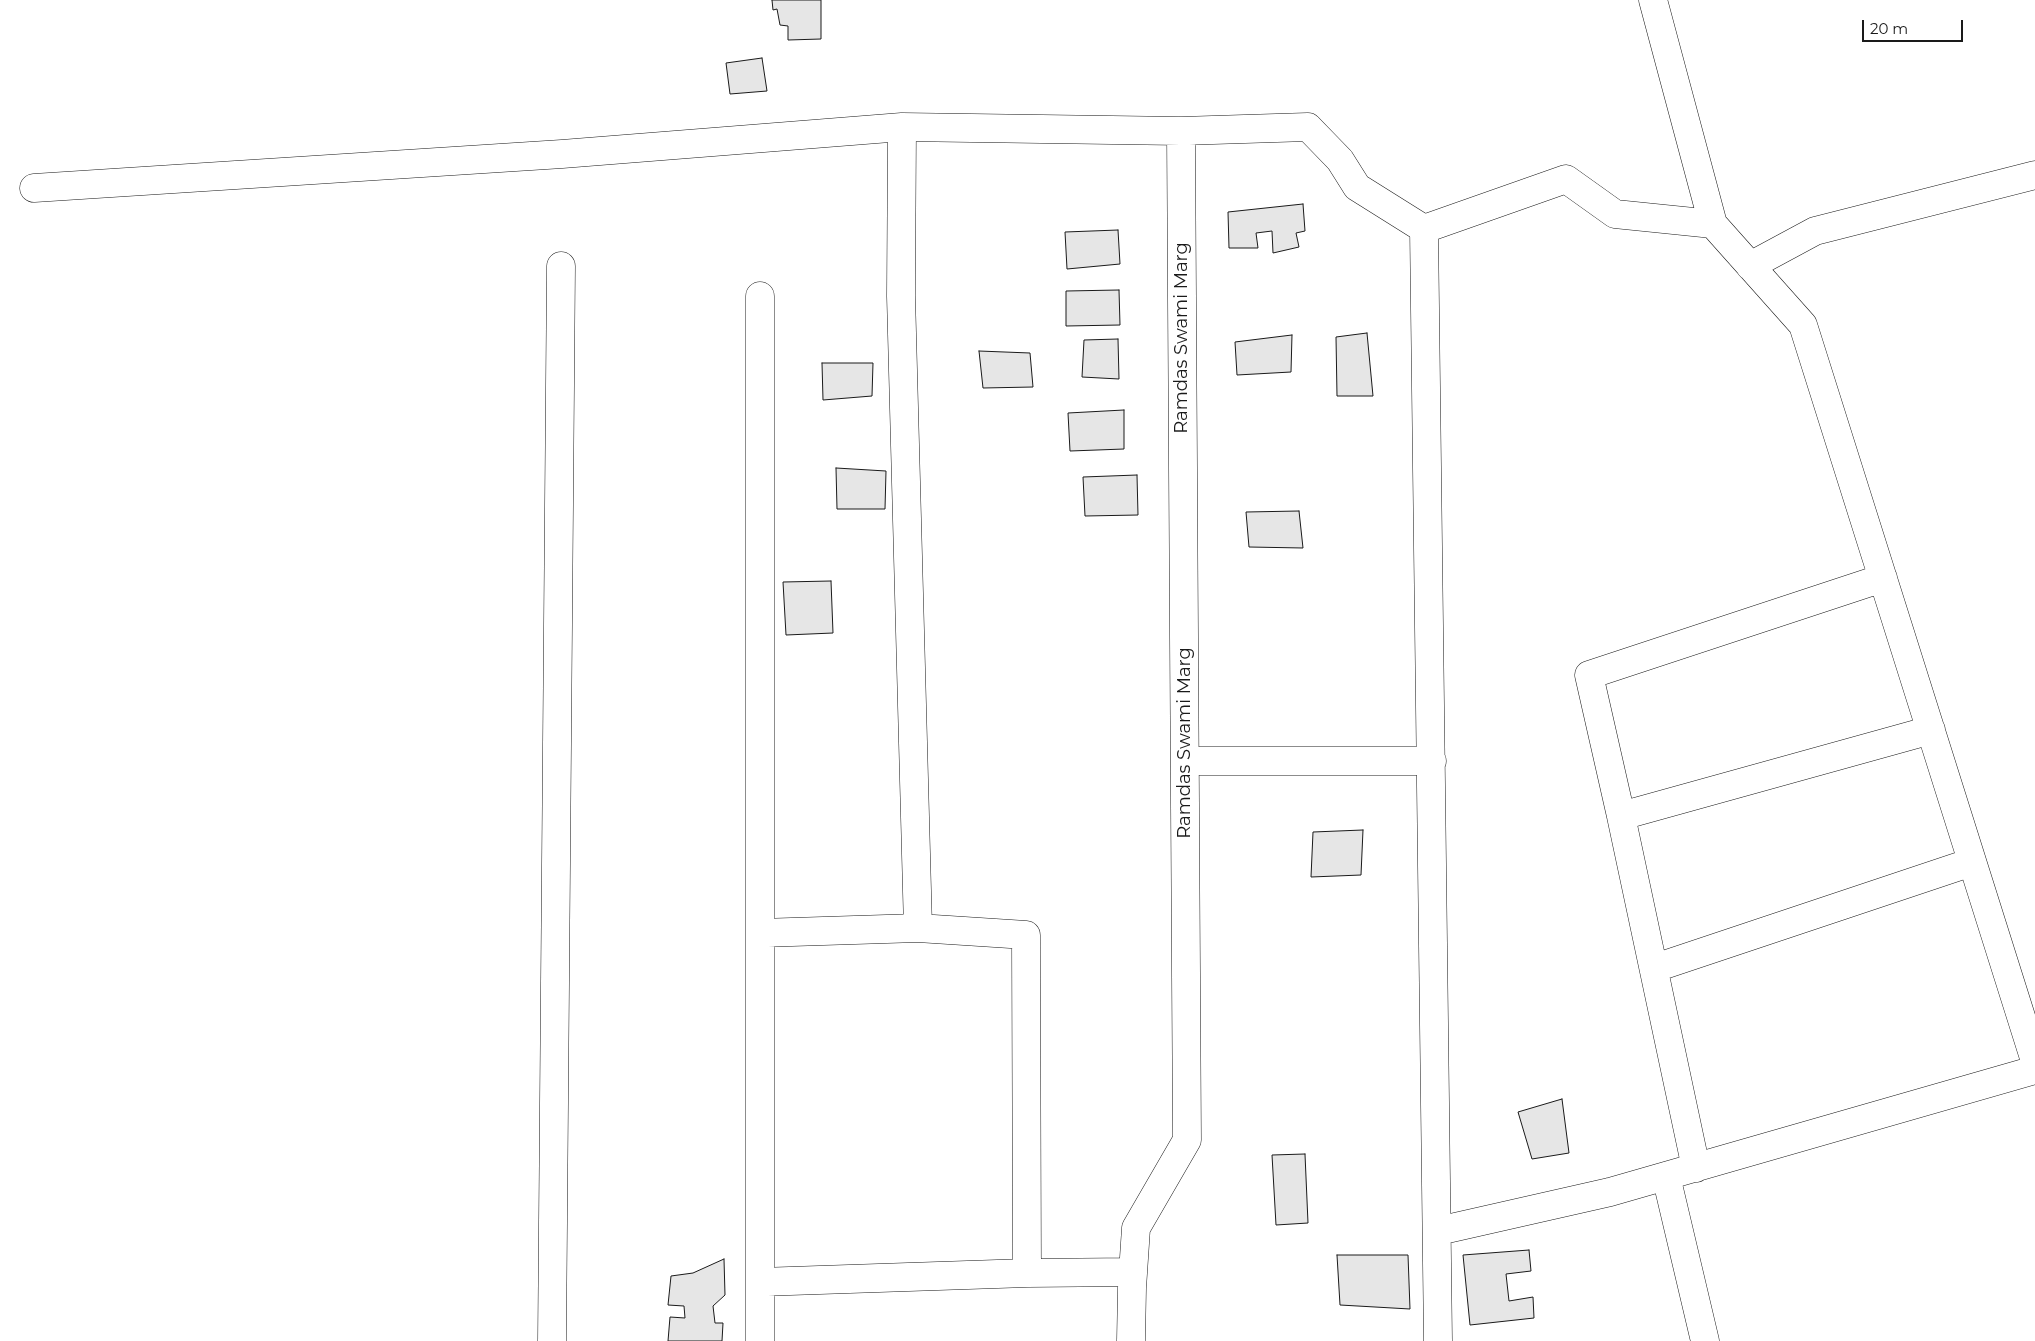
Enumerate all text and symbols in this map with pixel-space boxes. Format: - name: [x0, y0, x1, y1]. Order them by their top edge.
- scale bar: [1865, 10, 1966, 42]
- text: 20 m: [1870, 19, 1908, 38]
- street label: Ramdas Swami Marg: [1171, 242, 1193, 434]
- street label: Ramdas Swami Marg: [1174, 647, 1196, 839]

